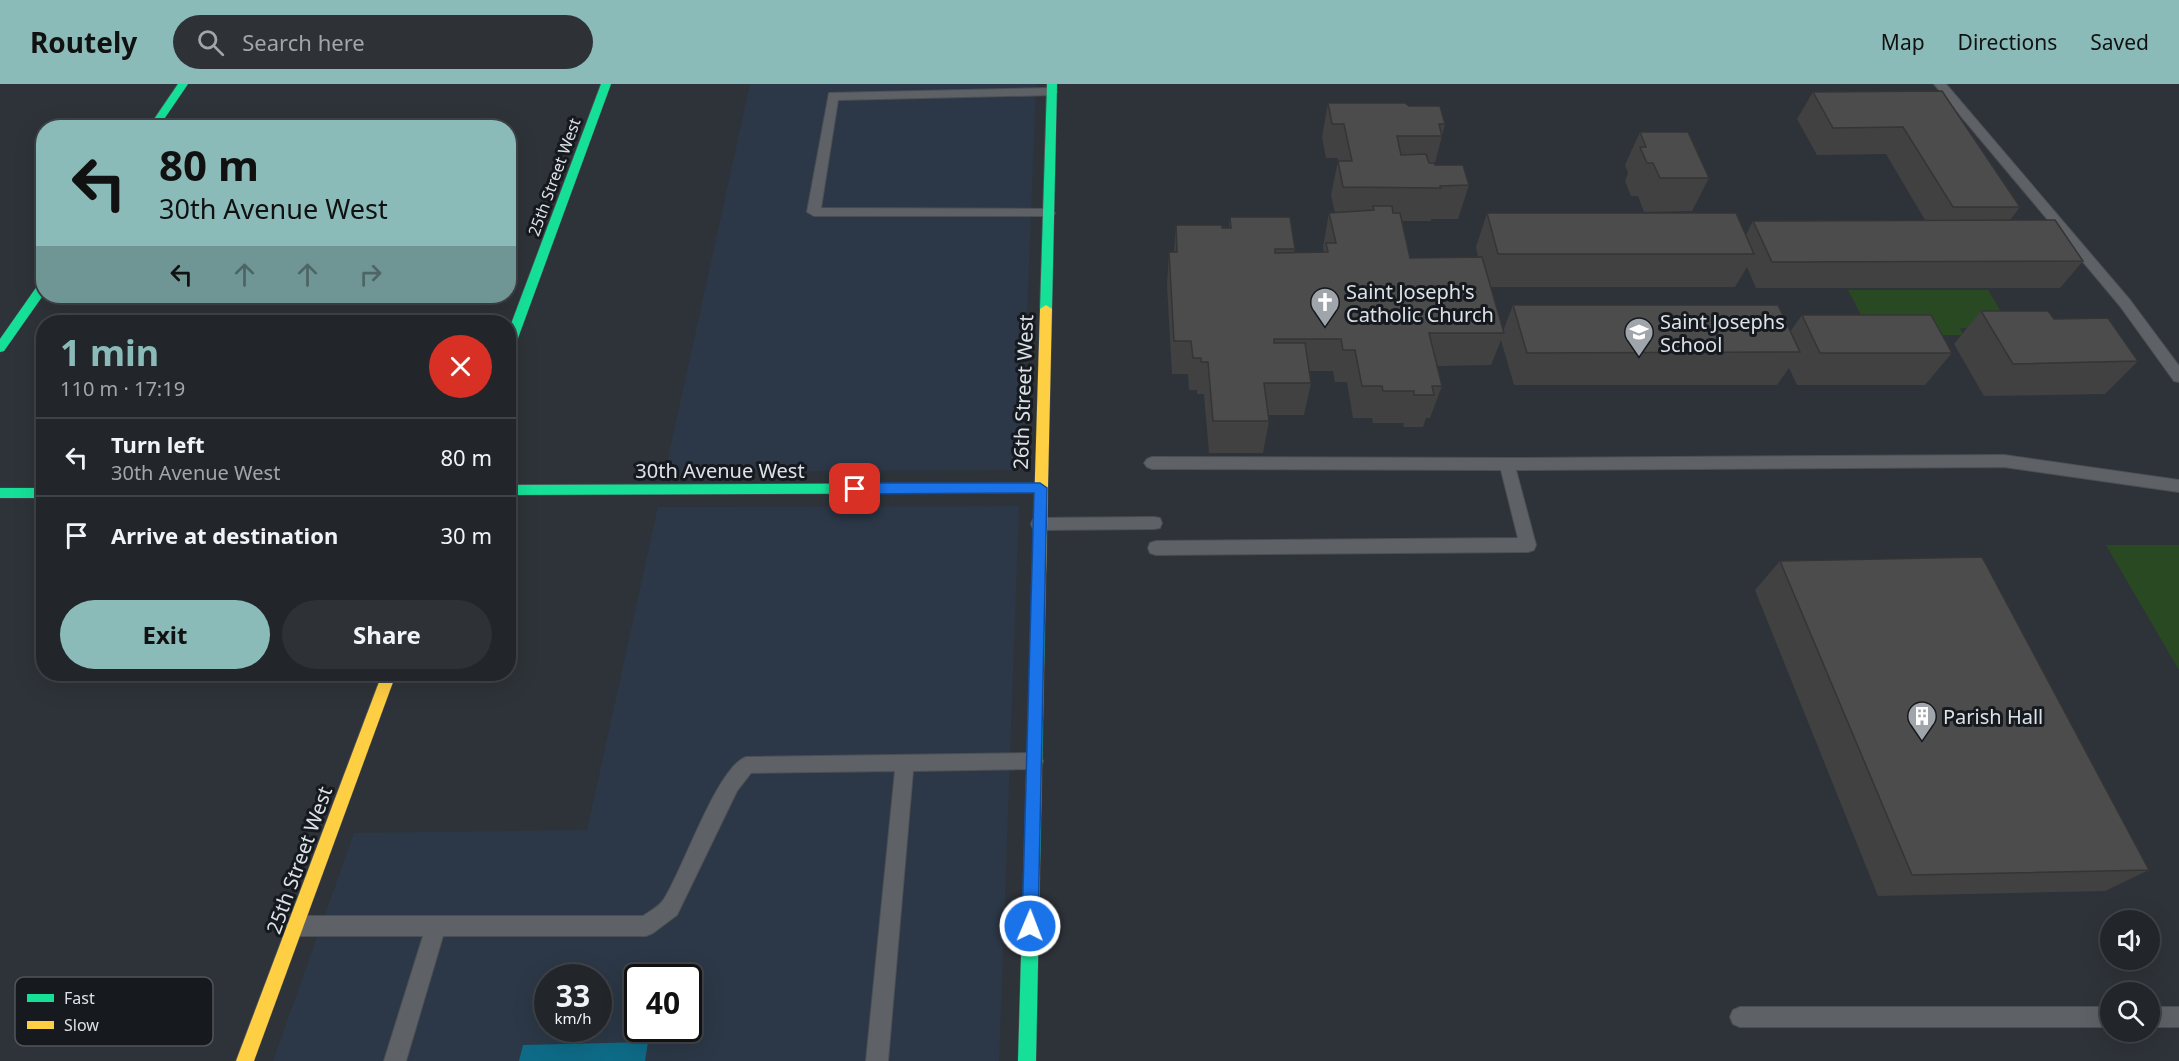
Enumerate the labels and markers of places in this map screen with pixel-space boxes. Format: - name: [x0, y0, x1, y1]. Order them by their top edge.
- place label: Saint Joseph's Catholic Church: [1346, 278, 1494, 328]
- church icon: Saint Joseph's Catholic Church: [1309, 286, 1341, 328]
- place label: Saint Josephs School: [1660, 308, 1785, 358]
- school or university icon: Saint Josephs School: [1623, 316, 1655, 358]
- pin: [829, 463, 880, 514]
- building icon: Parish Hall: [1906, 700, 1938, 742]
- place label: Parish Hall: [1943, 703, 2043, 730]

